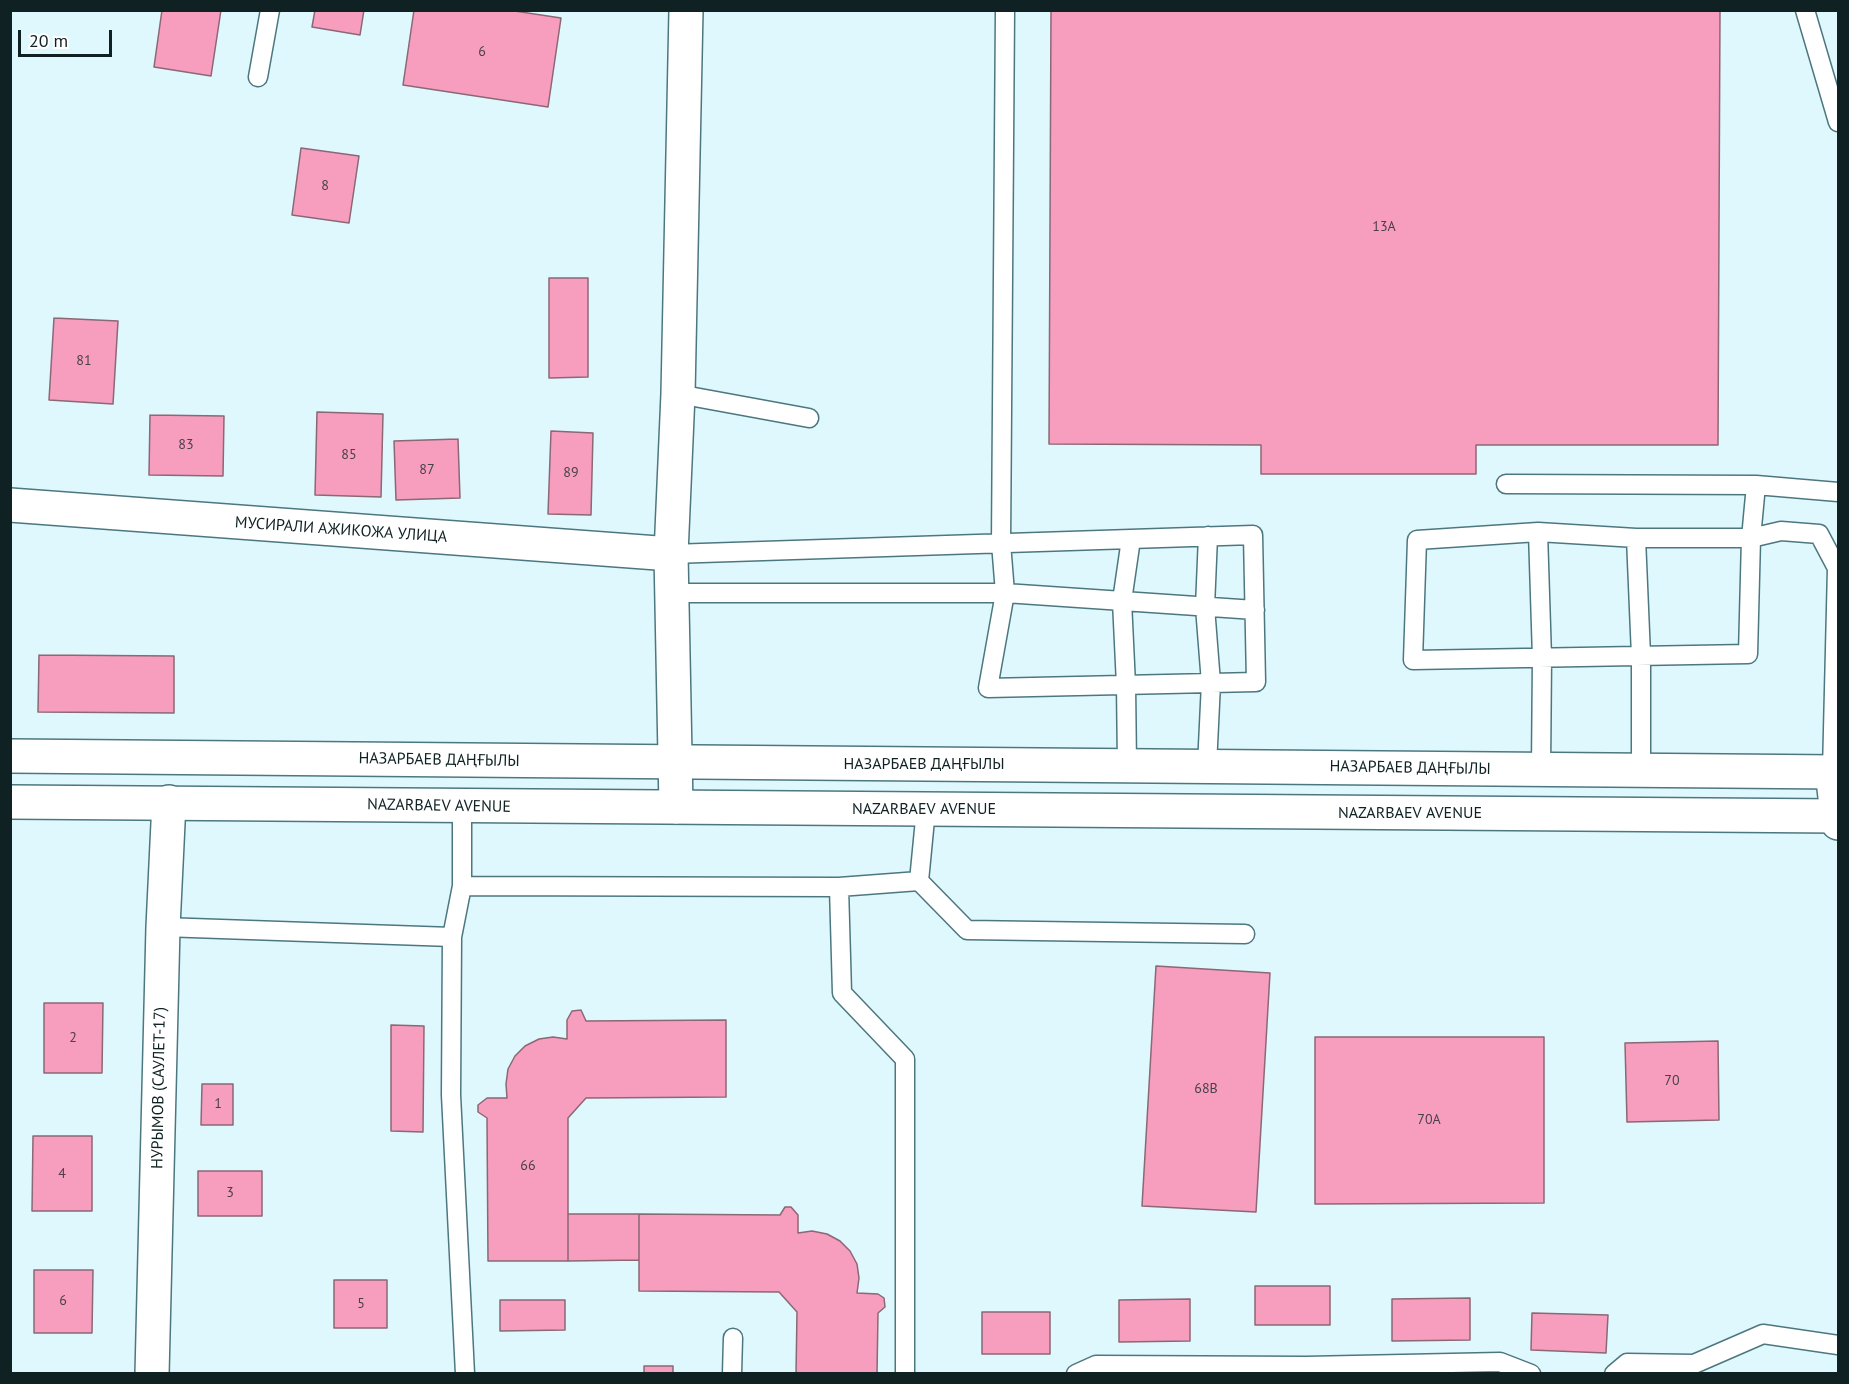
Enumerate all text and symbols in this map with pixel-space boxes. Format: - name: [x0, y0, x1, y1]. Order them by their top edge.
- scale bar: [21, 18, 116, 56]
- text: 20 m: [29, 29, 68, 52]
- house number: 6: [478, 44, 486, 60]
- house number: 8: [321, 178, 329, 194]
- house number: 13А: [1372, 219, 1396, 235]
- house number: 81: [76, 353, 92, 369]
- house number: 83: [178, 437, 194, 453]
- house number: 85: [341, 447, 357, 463]
- house number: 87: [419, 462, 435, 478]
- house number: 89: [563, 465, 579, 481]
- street label: МУСИРАЛИ АЖИКОЖА УЛИЦА: [234, 513, 448, 547]
- street label: НАЗАРБАЕВ ДАҢҒЫЛЫ: [358, 749, 520, 771]
- street label: НАЗАРБАЕВ ДАҢҒЫЛЫ: [843, 754, 1005, 774]
- street label: НАЗАРБАЕВ ДАҢҒЫЛЫ: [1329, 757, 1491, 779]
- street label: NAZARBAEV AVENUE: [367, 795, 511, 817]
- street label: NAZARBAEV AVENUE: [852, 799, 996, 819]
- street label: NAZARBAEV AVENUE: [1338, 803, 1482, 823]
- street label: НУРЫМОВ (САУЛЕТ-17): [148, 1007, 170, 1169]
- house number: 2: [69, 1030, 77, 1046]
- house number: 70: [1664, 1073, 1680, 1089]
- house number: 68В: [1194, 1081, 1218, 1097]
- house number: 1: [214, 1096, 222, 1112]
- house number: 70А: [1417, 1112, 1441, 1128]
- house number: 66: [520, 1158, 536, 1174]
- house number: 4: [58, 1166, 66, 1182]
- house number: 3: [226, 1185, 234, 1201]
- house number: 6: [59, 1293, 67, 1309]
- house number: 5: [357, 1296, 365, 1312]

